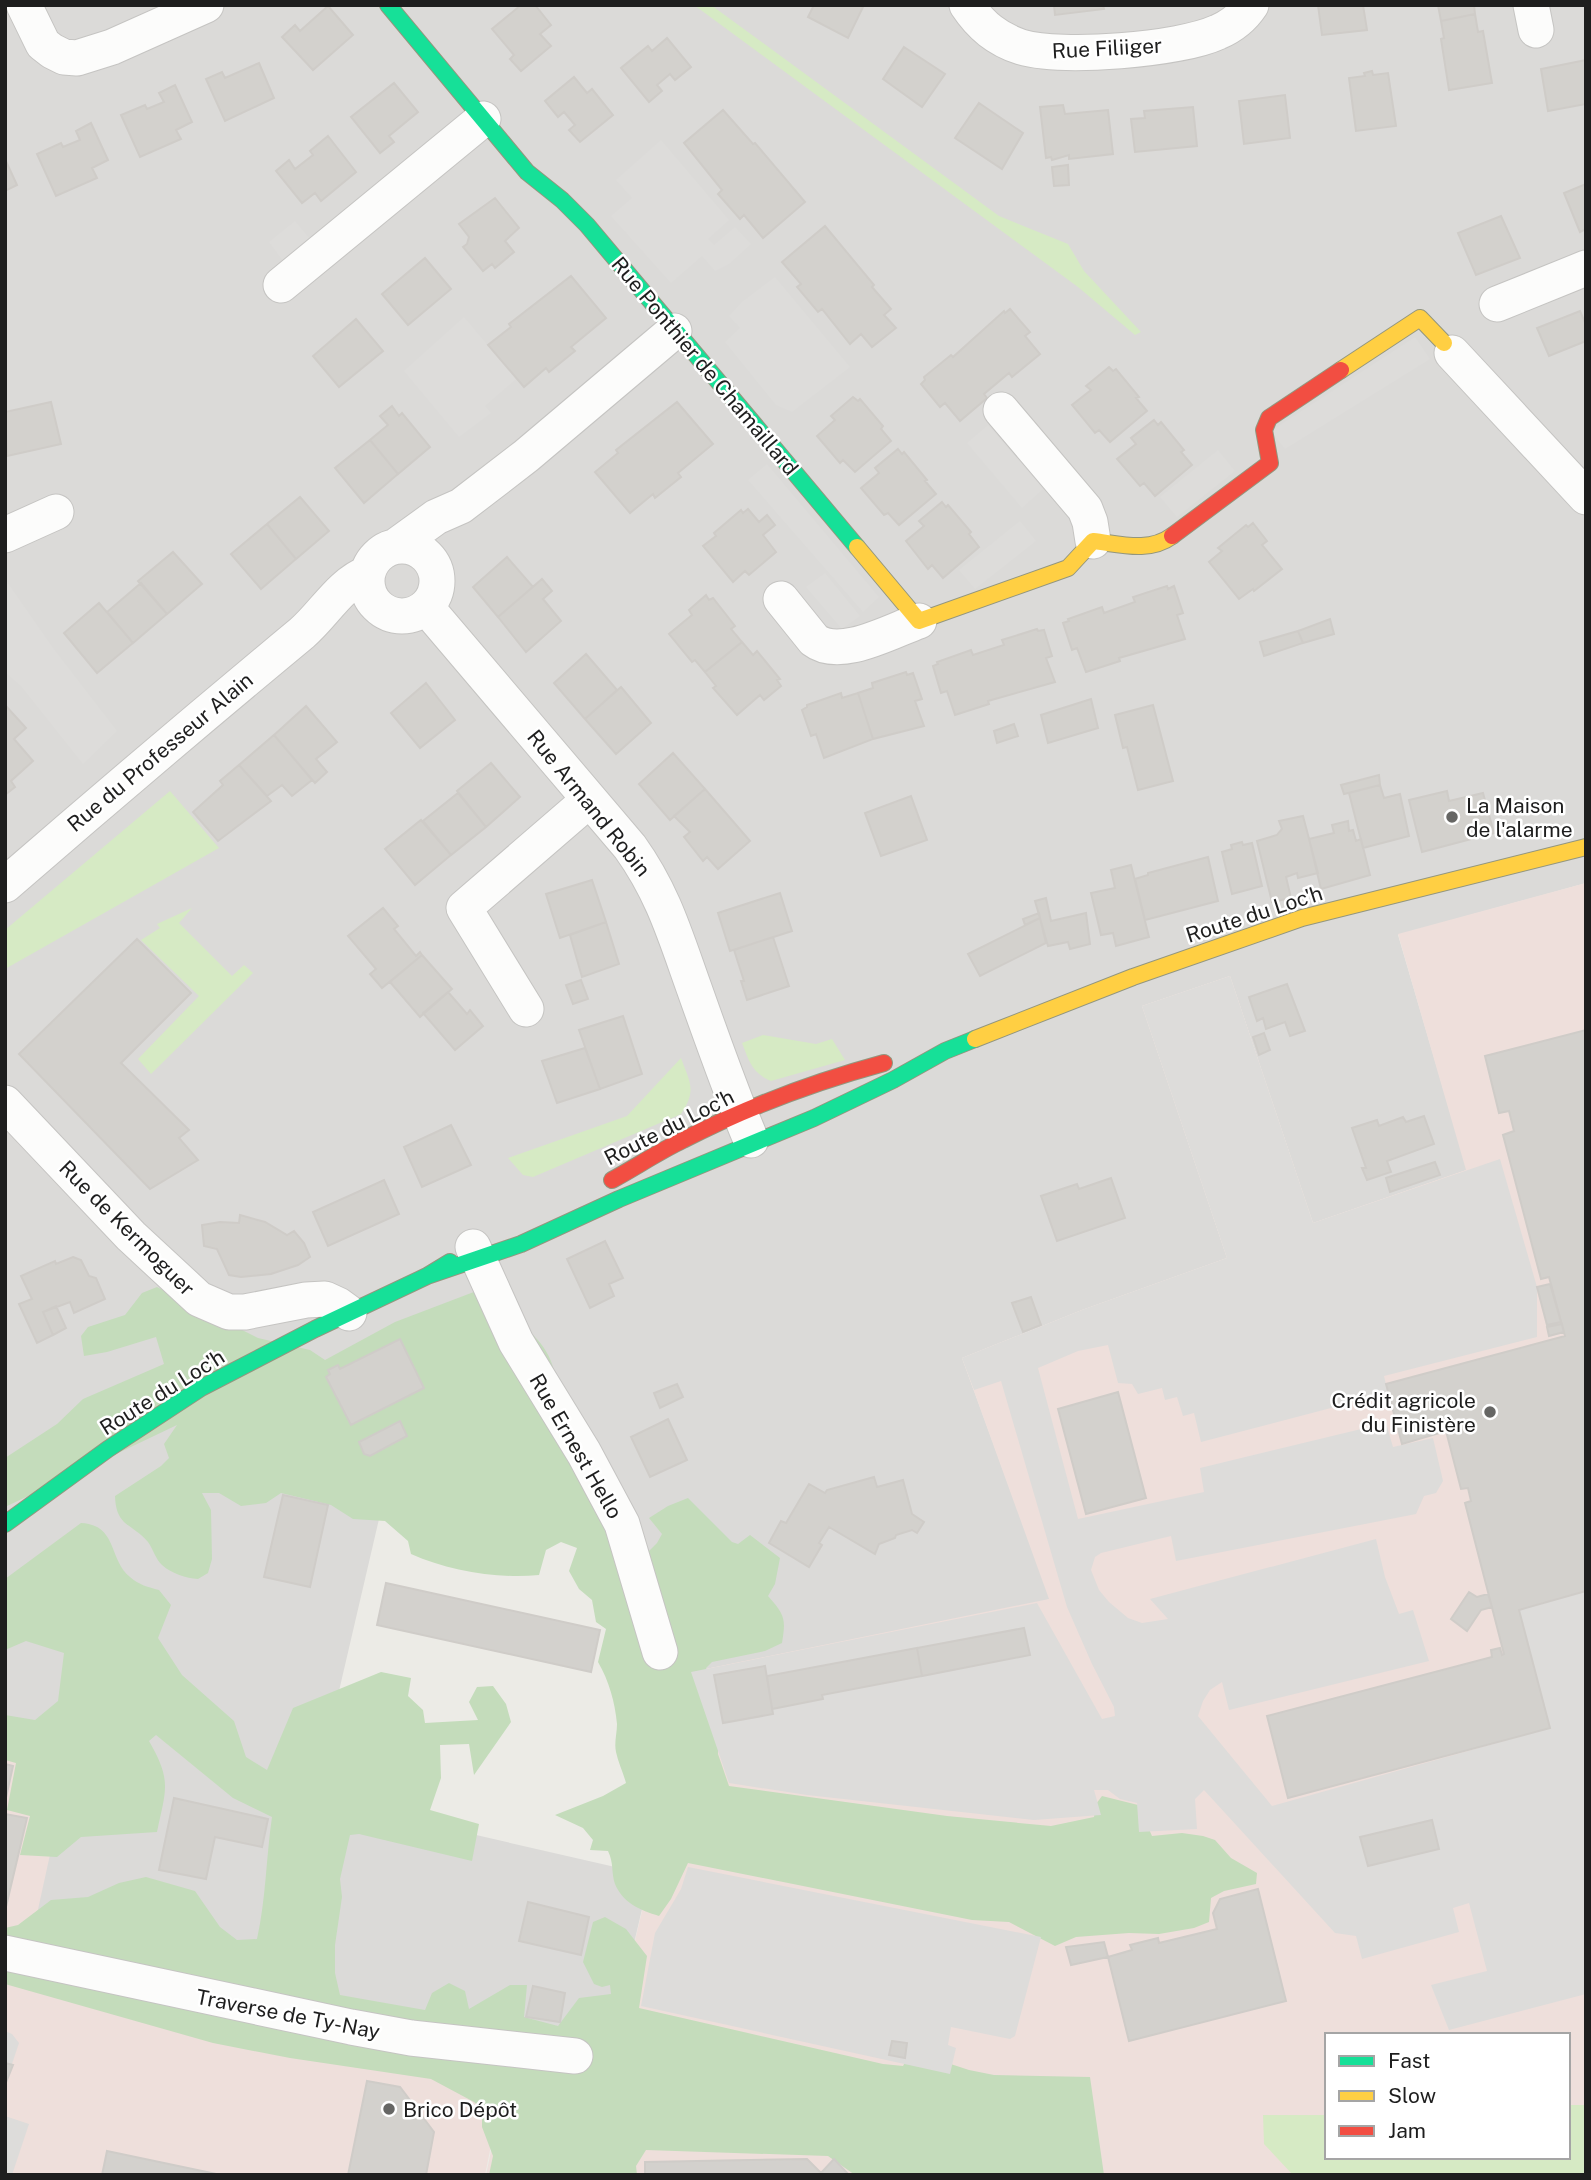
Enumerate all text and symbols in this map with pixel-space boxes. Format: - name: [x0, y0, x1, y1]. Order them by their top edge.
- street label: Rue Filiiger: [1051, 33, 1163, 63]
- street label: Rue Ponthier de Chamaillard: [606, 252, 804, 480]
- street label: Rue du Professeur Alain: [62, 667, 258, 837]
- street label: Rue Armand Robin: [522, 725, 656, 881]
- place label: La Maison de l'alarme: [1466, 793, 1573, 842]
- marker: La Maison de l'alarme: [1444, 809, 1460, 825]
- street label: Route du Loc'h: [1183, 880, 1325, 948]
- street label: Route du Loc'h: [600, 1084, 738, 1170]
- street label: Rue de Kermoguer: [54, 1155, 200, 1301]
- street label: Route du Loc'h: [95, 1344, 229, 1440]
- street label: Rue Ernest Hello: [524, 1369, 628, 1523]
- place label: Crédit agricole du Finistère: [1331, 1388, 1476, 1437]
- marker: Crédit agricole du Finistère: [1482, 1404, 1498, 1420]
- street label: Traverse de Ty-Nay: [194, 1984, 382, 2044]
- legend: [1325, 2033, 1570, 2159]
- text: Fast: [1388, 2048, 1430, 2073]
- text: Slow: [1388, 2083, 1436, 2108]
- place label: Brico Dépôt: [403, 2097, 517, 2122]
- marker: Brico Dépôt: [381, 2101, 397, 2117]
- text: Jam: [1388, 2118, 1426, 2143]

